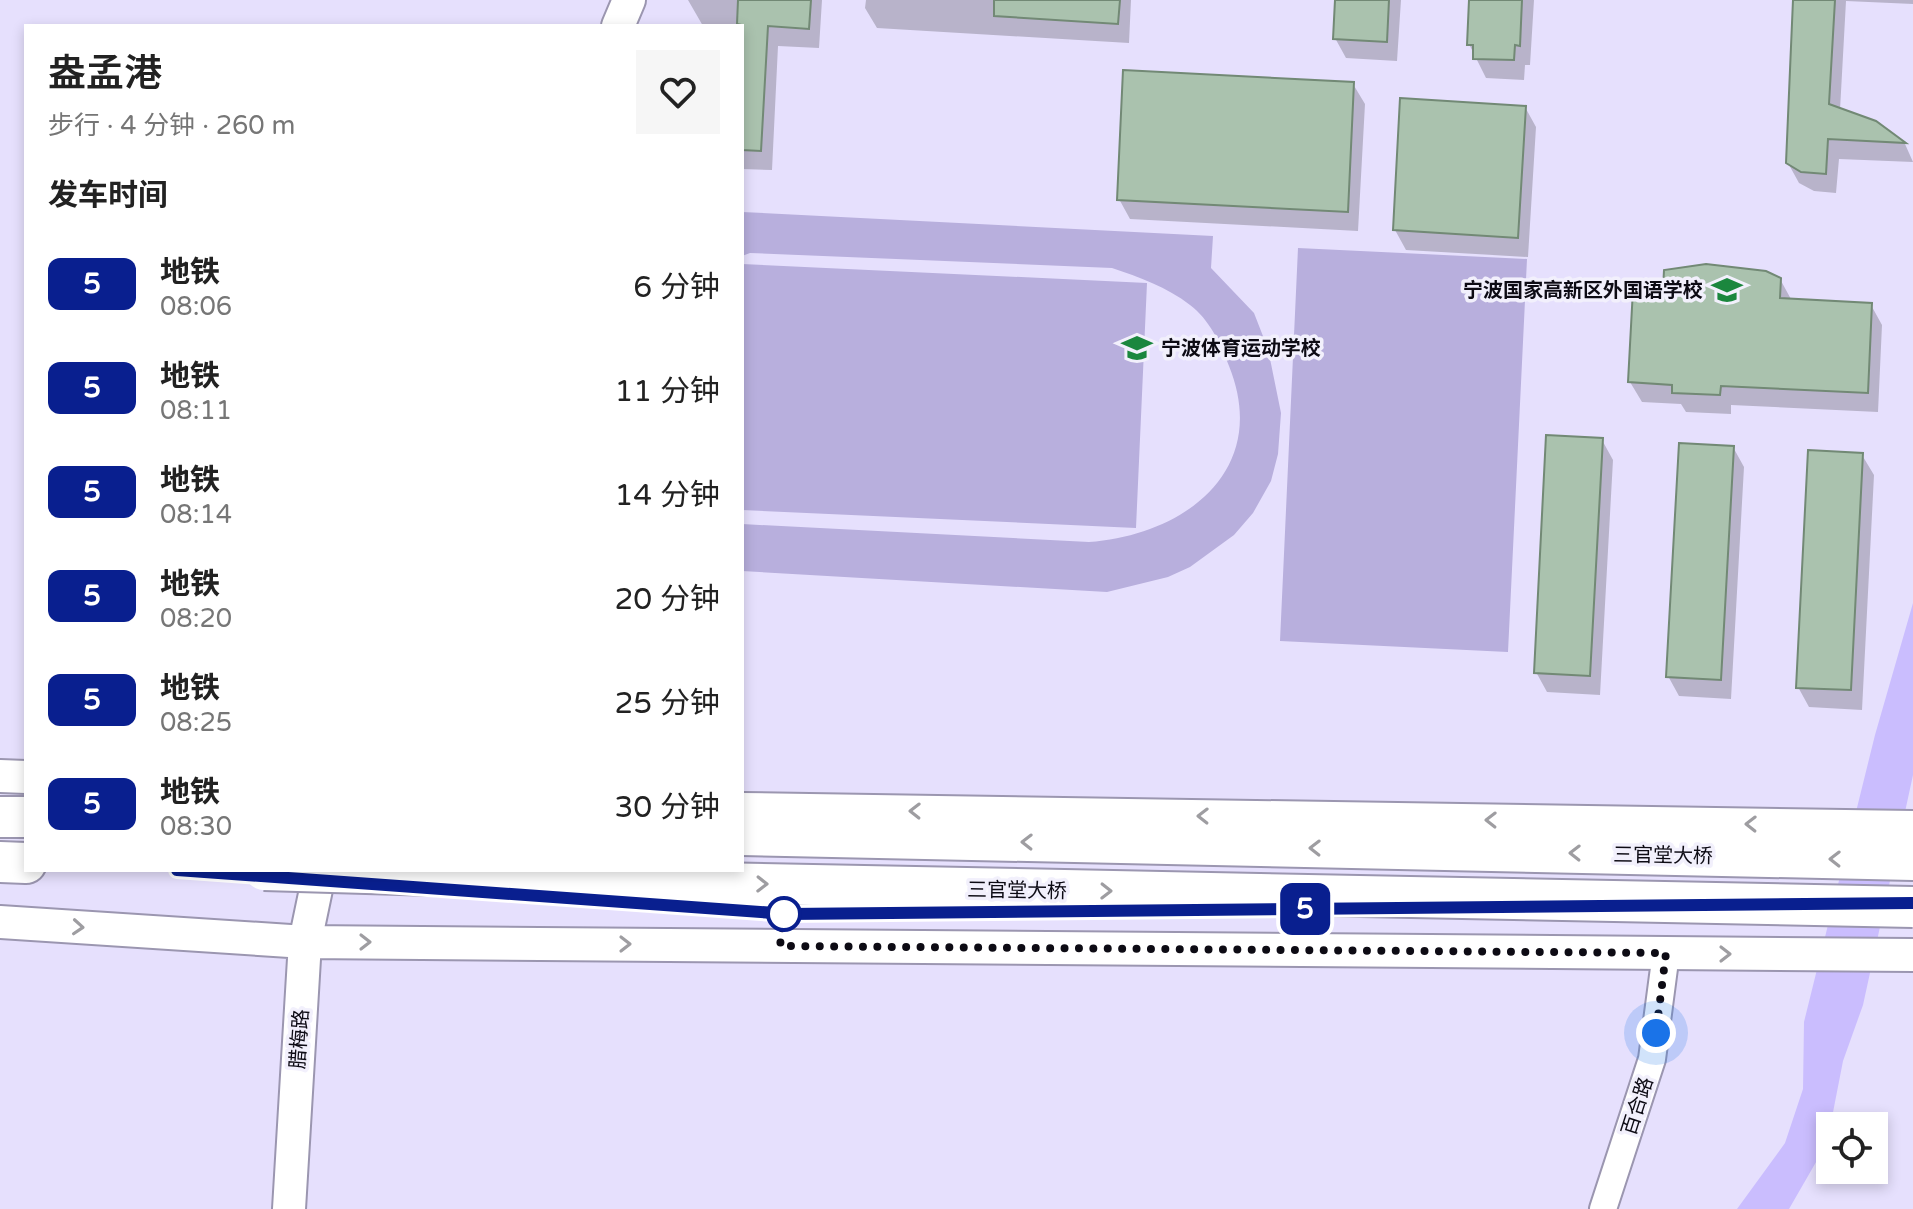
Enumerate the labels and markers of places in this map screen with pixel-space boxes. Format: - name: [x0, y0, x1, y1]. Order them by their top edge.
- school or university icon: 宁波国家高新区外国语学校: [1710, 273, 1744, 307]
- place label: 宁波国家高新区外国语学校: [1463, 279, 1703, 303]
- school or university icon: 宁波体育运动学校: [1120, 331, 1154, 365]
- place label: 宁波体育运动学校: [1161, 337, 1321, 361]
- unlabelled marker: [767, 897, 801, 931]

